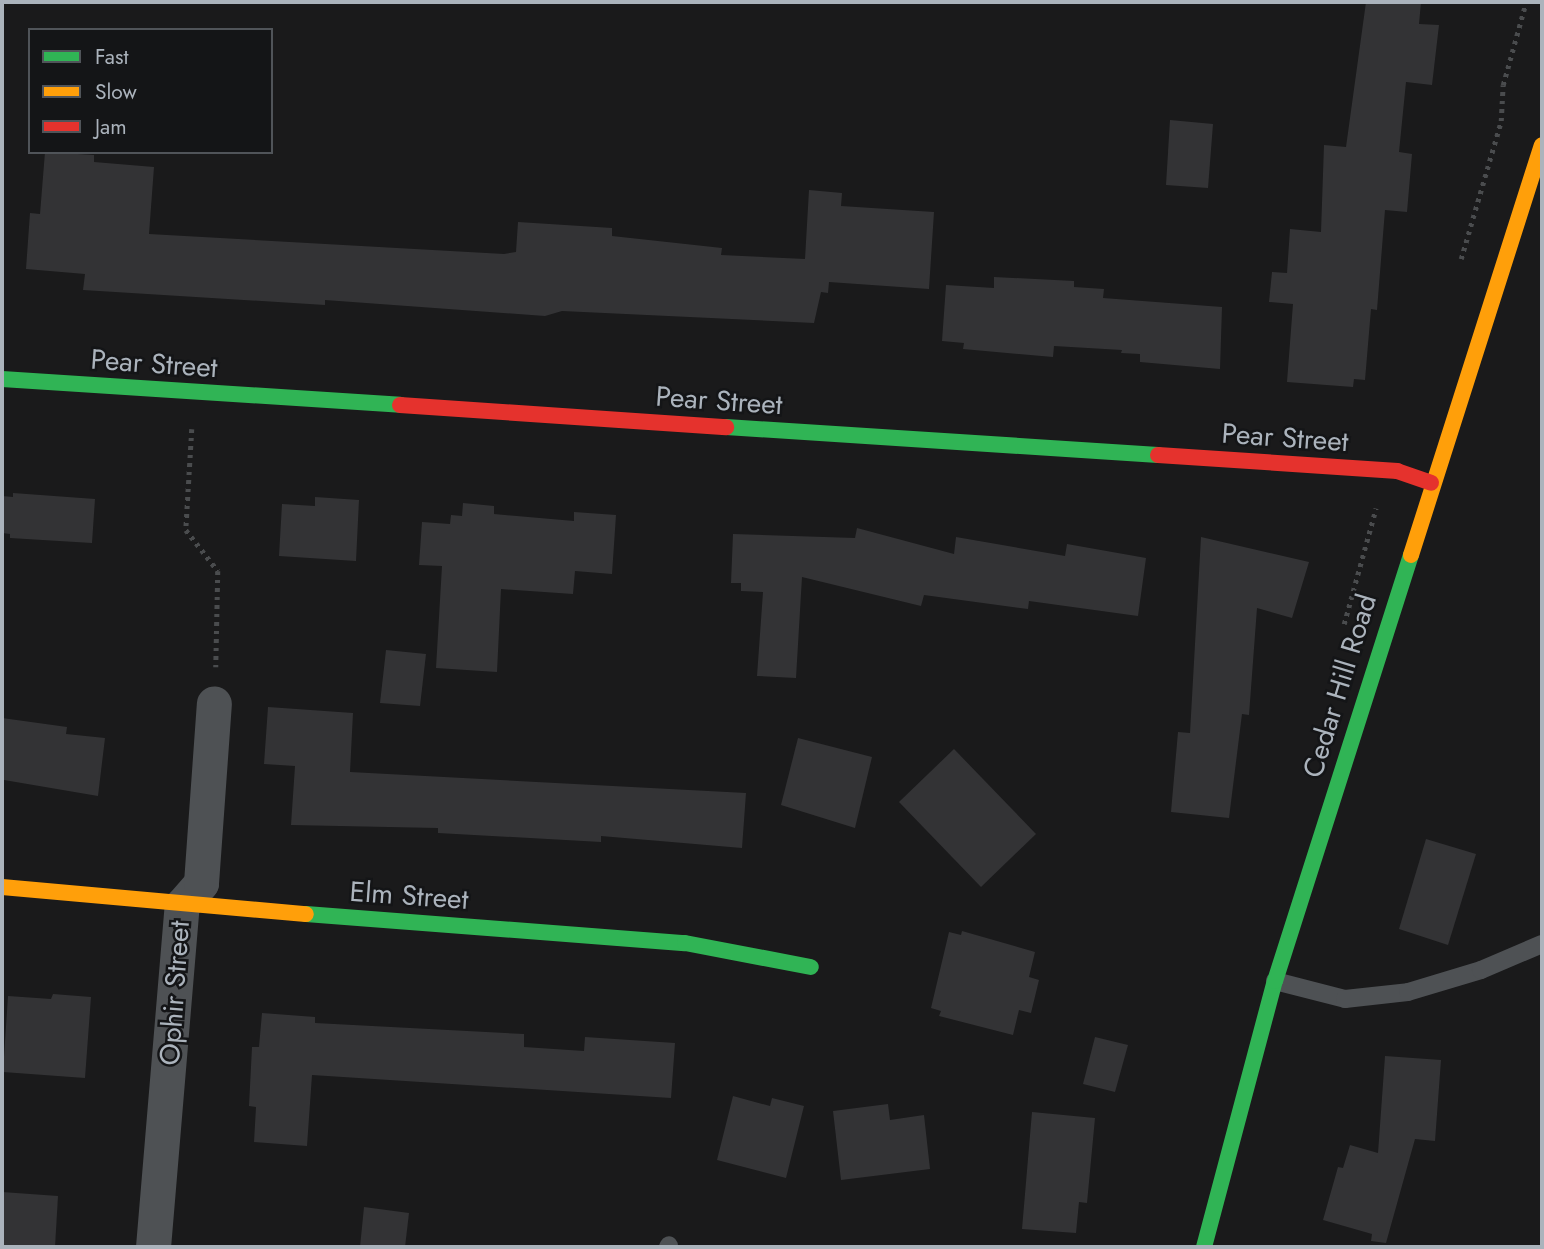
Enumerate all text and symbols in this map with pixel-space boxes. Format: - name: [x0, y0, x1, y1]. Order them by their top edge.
- legend: [28, 28, 273, 154]
- text: Fast: [95, 42, 128, 72]
- text: Slow: [95, 77, 137, 107]
- text: Jam: [95, 112, 127, 142]
- street label: Pear Street: [89, 343, 219, 385]
- street label: Pear Street: [654, 380, 784, 422]
- street label: Pear Street: [1220, 417, 1350, 459]
- street label: Cedar Hill Road: [1296, 590, 1384, 782]
- street label: Elm Street: [349, 875, 469, 917]
- street label: Ophir Street: [153, 920, 197, 1066]

